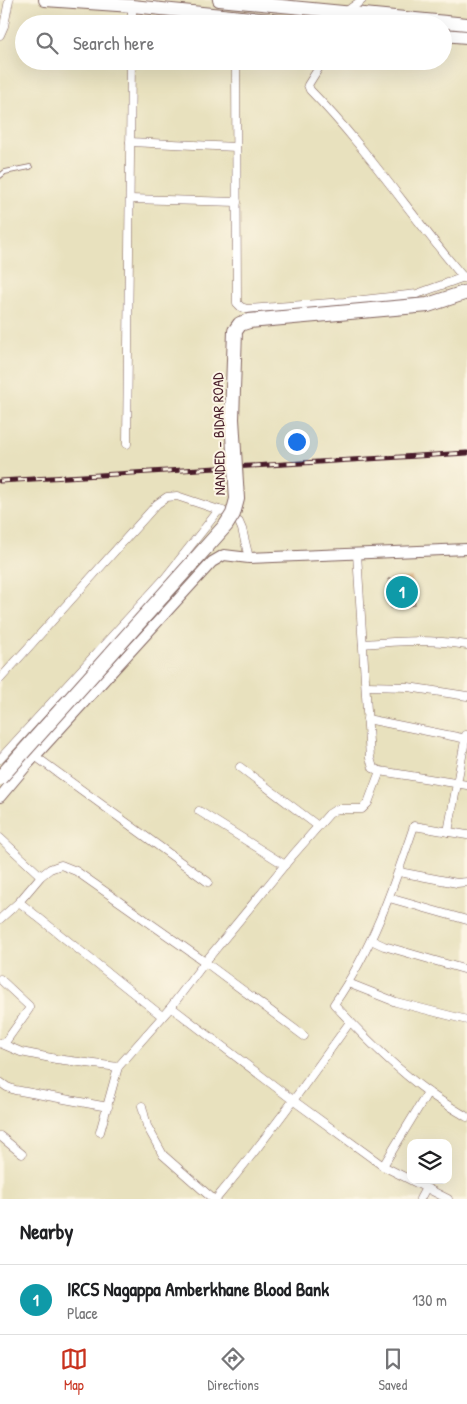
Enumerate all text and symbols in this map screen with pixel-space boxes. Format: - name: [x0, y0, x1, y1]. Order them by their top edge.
- search box: [15, 15, 452, 70]
- icon: search: [33, 29, 61, 57]
- text: Search here: [73, 30, 154, 56]
- street label: NANDED - BIDAR ROAD: [207, 372, 230, 495]
- your location: [284, 429, 310, 455]
- pin: 1: [386, 573, 418, 611]
- map controls: [407, 1139, 452, 1184]
- button: layers: [407, 1139, 452, 1184]
- text: Nearby: [20, 1217, 73, 1246]
- text: IRCS Nagappa Amberkhane Blood Bank: [67, 1276, 329, 1302]
- text: 1: [33, 1289, 39, 1311]
- text: 130 m: [412, 1289, 447, 1311]
- text: Place: [67, 1302, 98, 1324]
- tab: Map: [60, 1345, 88, 1394]
- tab: Directions: [207, 1345, 259, 1394]
- tab: Saved: [379, 1345, 407, 1394]

